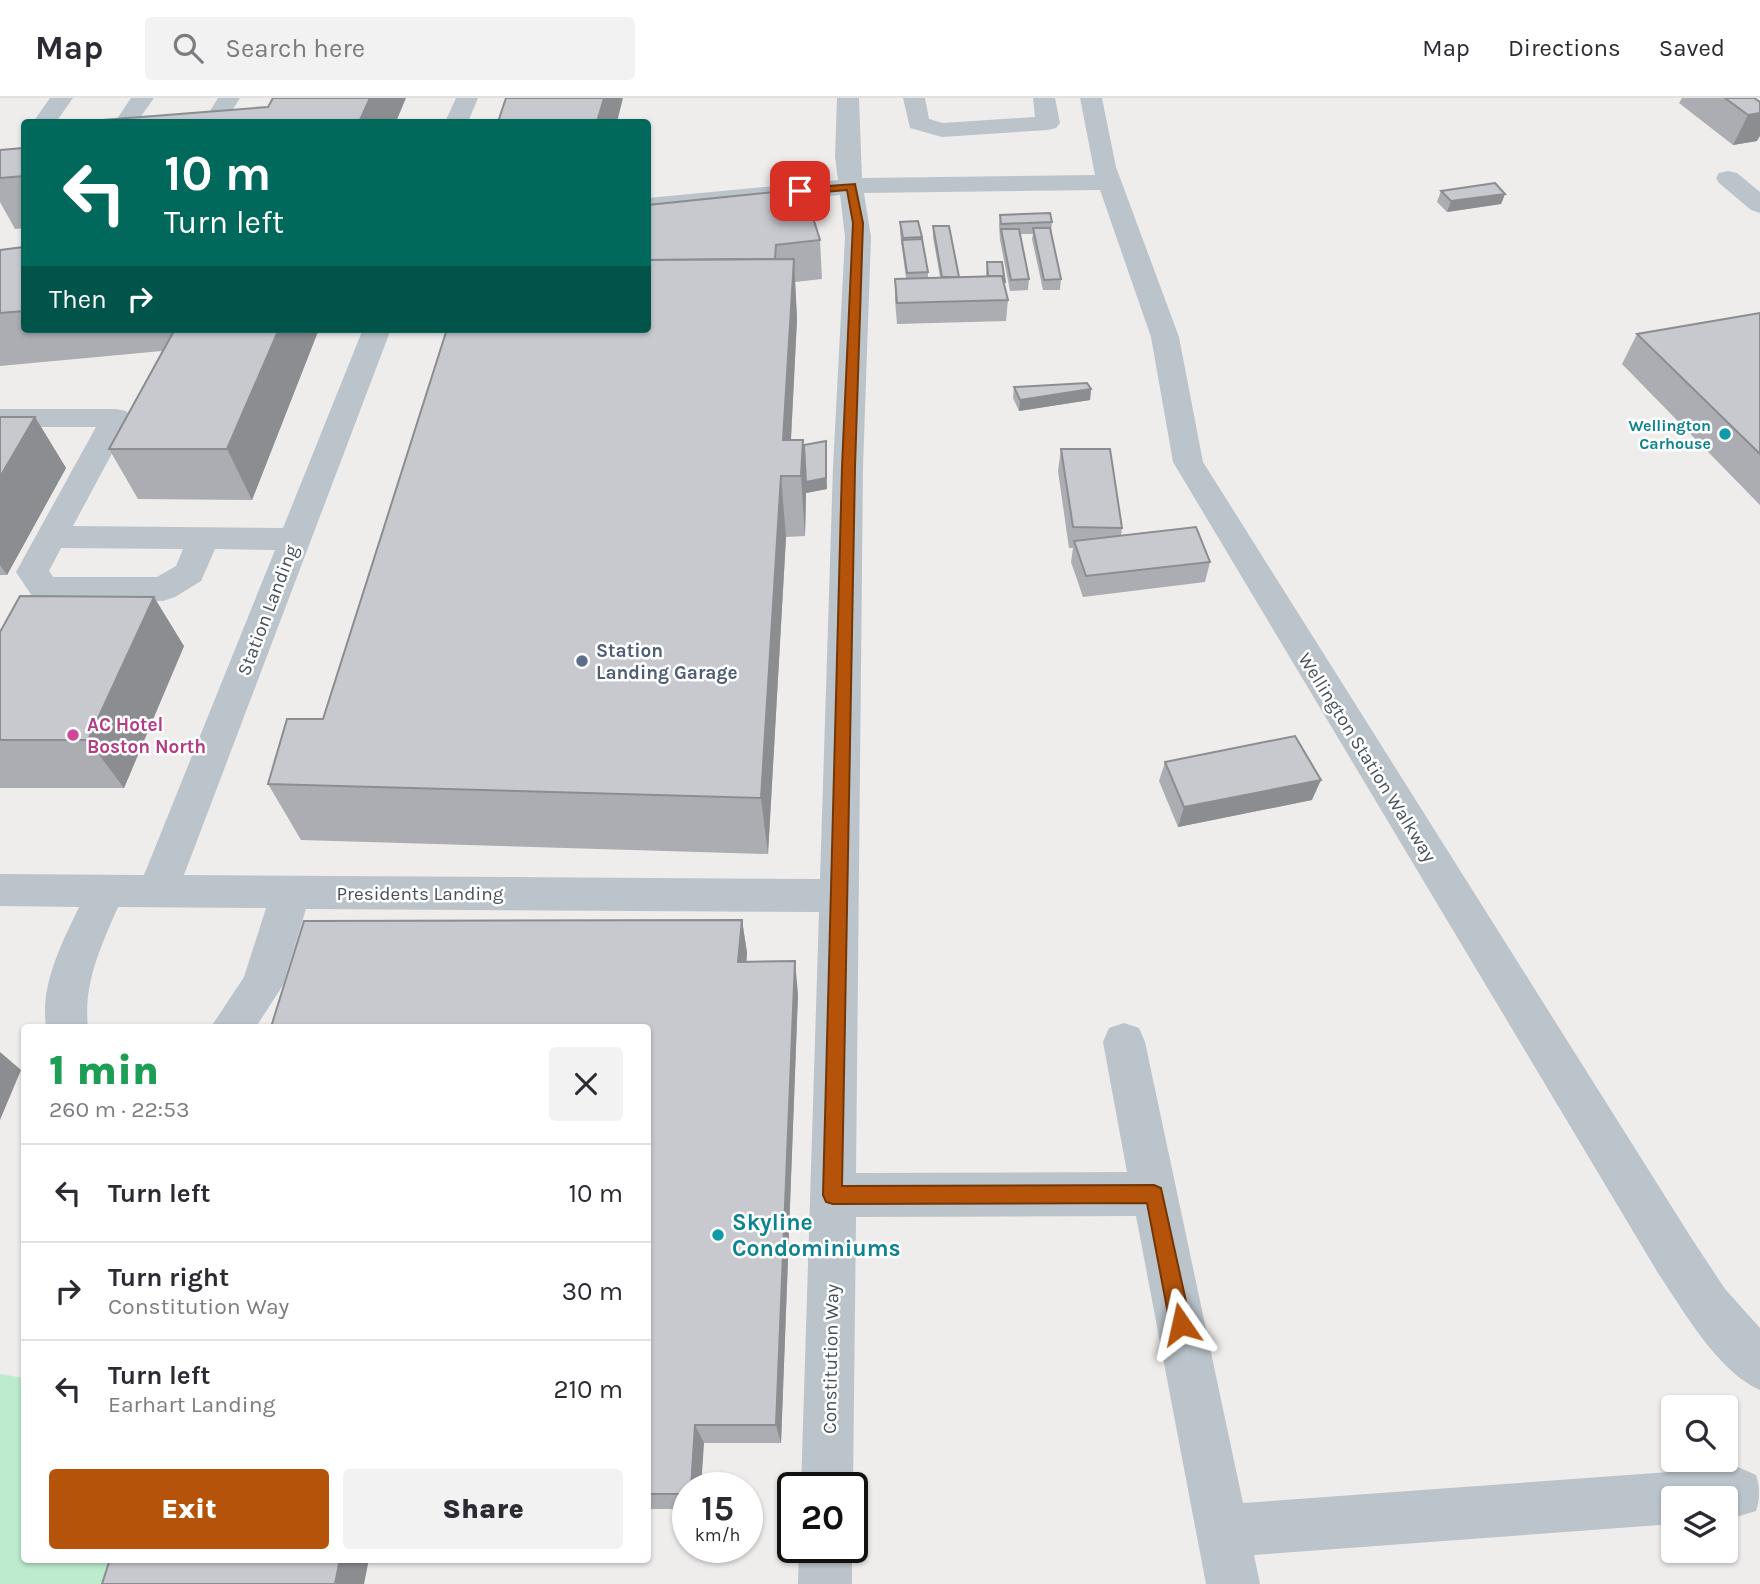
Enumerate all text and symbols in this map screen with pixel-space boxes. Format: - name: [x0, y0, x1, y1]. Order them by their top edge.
- search box: [145, 17, 635, 80]
- text: Map: [35, 29, 103, 67]
- icon: search: [169, 29, 207, 67]
- text: Search here: [225, 33, 365, 64]
- text: Map: [1422, 34, 1470, 62]
- text: Directions: [1508, 34, 1621, 62]
- text: Saved: [1659, 34, 1725, 62]
- text: 10 m: [164, 145, 271, 202]
- icon: left: [49, 147, 140, 238]
- pin: [770, 161, 830, 221]
- icon: arrive: [781, 172, 819, 210]
- text: Turn left: [164, 204, 284, 241]
- icon: right: [121, 280, 159, 318]
- text: Then: [49, 284, 107, 315]
- place label: Wellington Carhouse: [1628, 416, 1711, 453]
- marker: Wellington Carhouse: [1717, 426, 1733, 442]
- street label: Station Landing: [233, 542, 303, 679]
- place label: Station Landing Garage: [596, 640, 738, 684]
- street label: Wellington Station Walkway: [1294, 649, 1441, 866]
- marker: Station Landing Garage: [574, 653, 590, 669]
- place label: AC Hotel Boston North: [87, 714, 206, 758]
- marker: AC Hotel Boston North: [65, 727, 81, 743]
- street label: Presidents Landing: [337, 883, 504, 905]
- text: 1 min: [49, 1045, 159, 1095]
- button: close: [549, 1047, 623, 1121]
- text: 260 m · 22:53: [49, 1096, 190, 1123]
- icon: left: [49, 1174, 87, 1212]
- text: Turn left: [108, 1178, 210, 1209]
- text: 10 m: [568, 1178, 623, 1209]
- place label: Skyline Condominiums: [732, 1209, 901, 1262]
- marker: Skyline Condominiums: [710, 1227, 726, 1243]
- text: Turn right: [108, 1262, 229, 1293]
- icon: right: [49, 1272, 87, 1310]
- text: 30 m: [562, 1276, 623, 1307]
- street label: Constitution Way: [819, 1284, 843, 1434]
- position arrow: [1144, 1287, 1218, 1361]
- text: Constitution Way: [108, 1293, 289, 1320]
- text: Turn left: [108, 1360, 210, 1391]
- icon: left: [49, 1370, 87, 1408]
- text: 210 m: [553, 1374, 623, 1405]
- text: Earhart Landing: [108, 1391, 276, 1418]
- map controls: [1661, 1395, 1738, 1563]
- button: search: [1661, 1395, 1738, 1472]
- button: Exit: [49, 1469, 329, 1549]
- button: Share: [343, 1469, 623, 1549]
- speed limit sign: 20: [777, 1472, 868, 1563]
- button: layers: [1661, 1486, 1738, 1563]
- text: 15: [701, 1488, 734, 1529]
- text: km/h: [695, 1524, 740, 1546]

